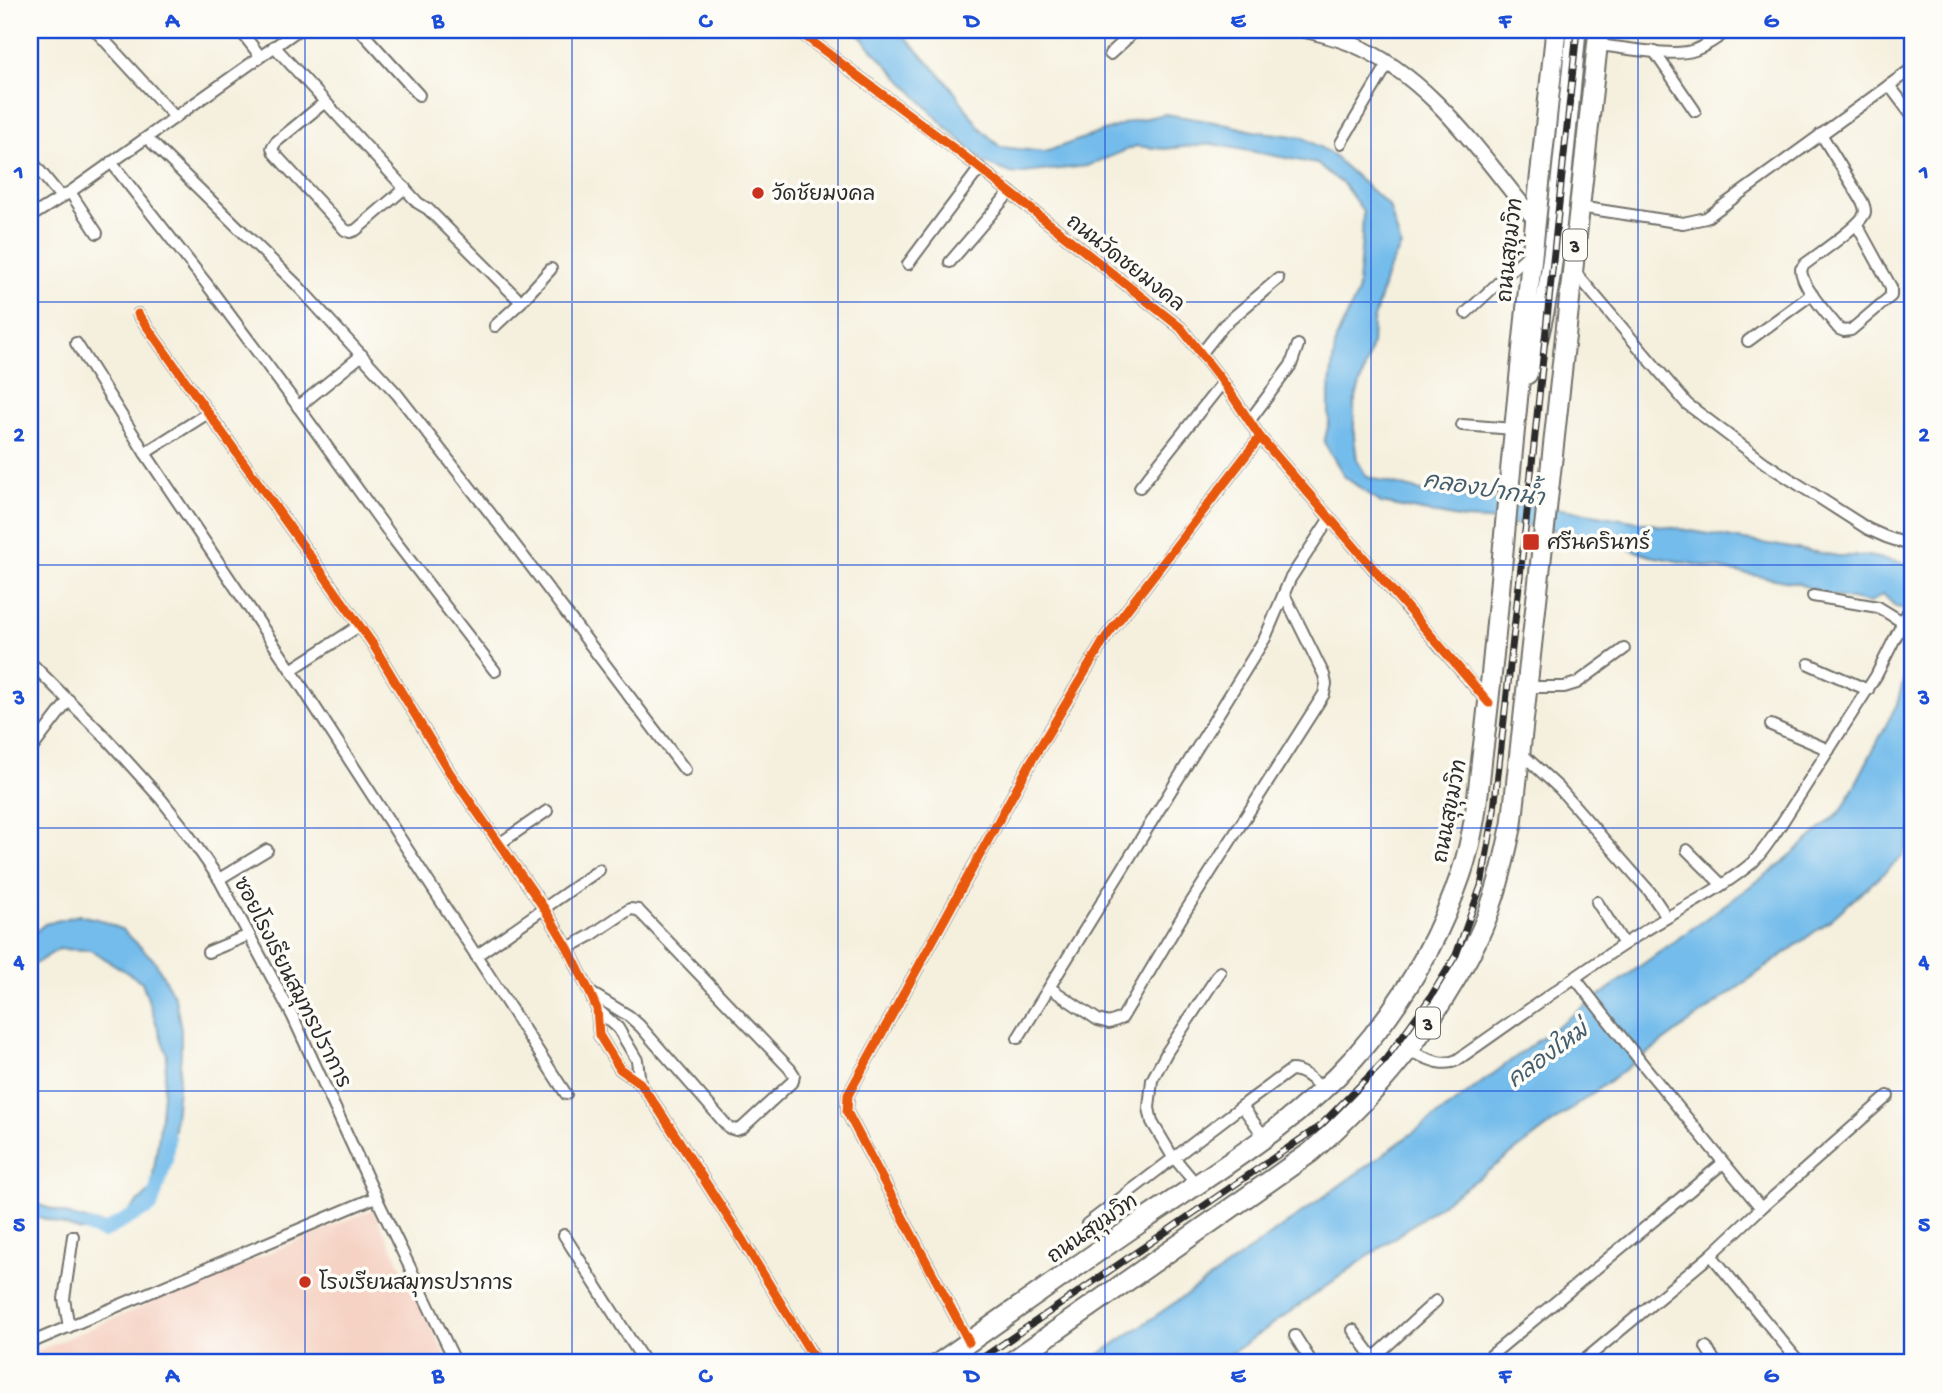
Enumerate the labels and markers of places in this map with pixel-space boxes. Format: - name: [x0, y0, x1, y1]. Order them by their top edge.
- place label: วัดชัยมงคล: [772, 182, 875, 209]
- marker: วัดชัยมงคล: [750, 185, 766, 201]
- place label: ศรีนครินทร์: [1547, 529, 1650, 558]
- marker: ศรีนครินทร์: [1521, 532, 1541, 552]
- place label: โรงเรียนสมุทรปราการ: [319, 1269, 513, 1298]
- marker: โรงเรียนสมุทรปราการ: [297, 1274, 313, 1290]

